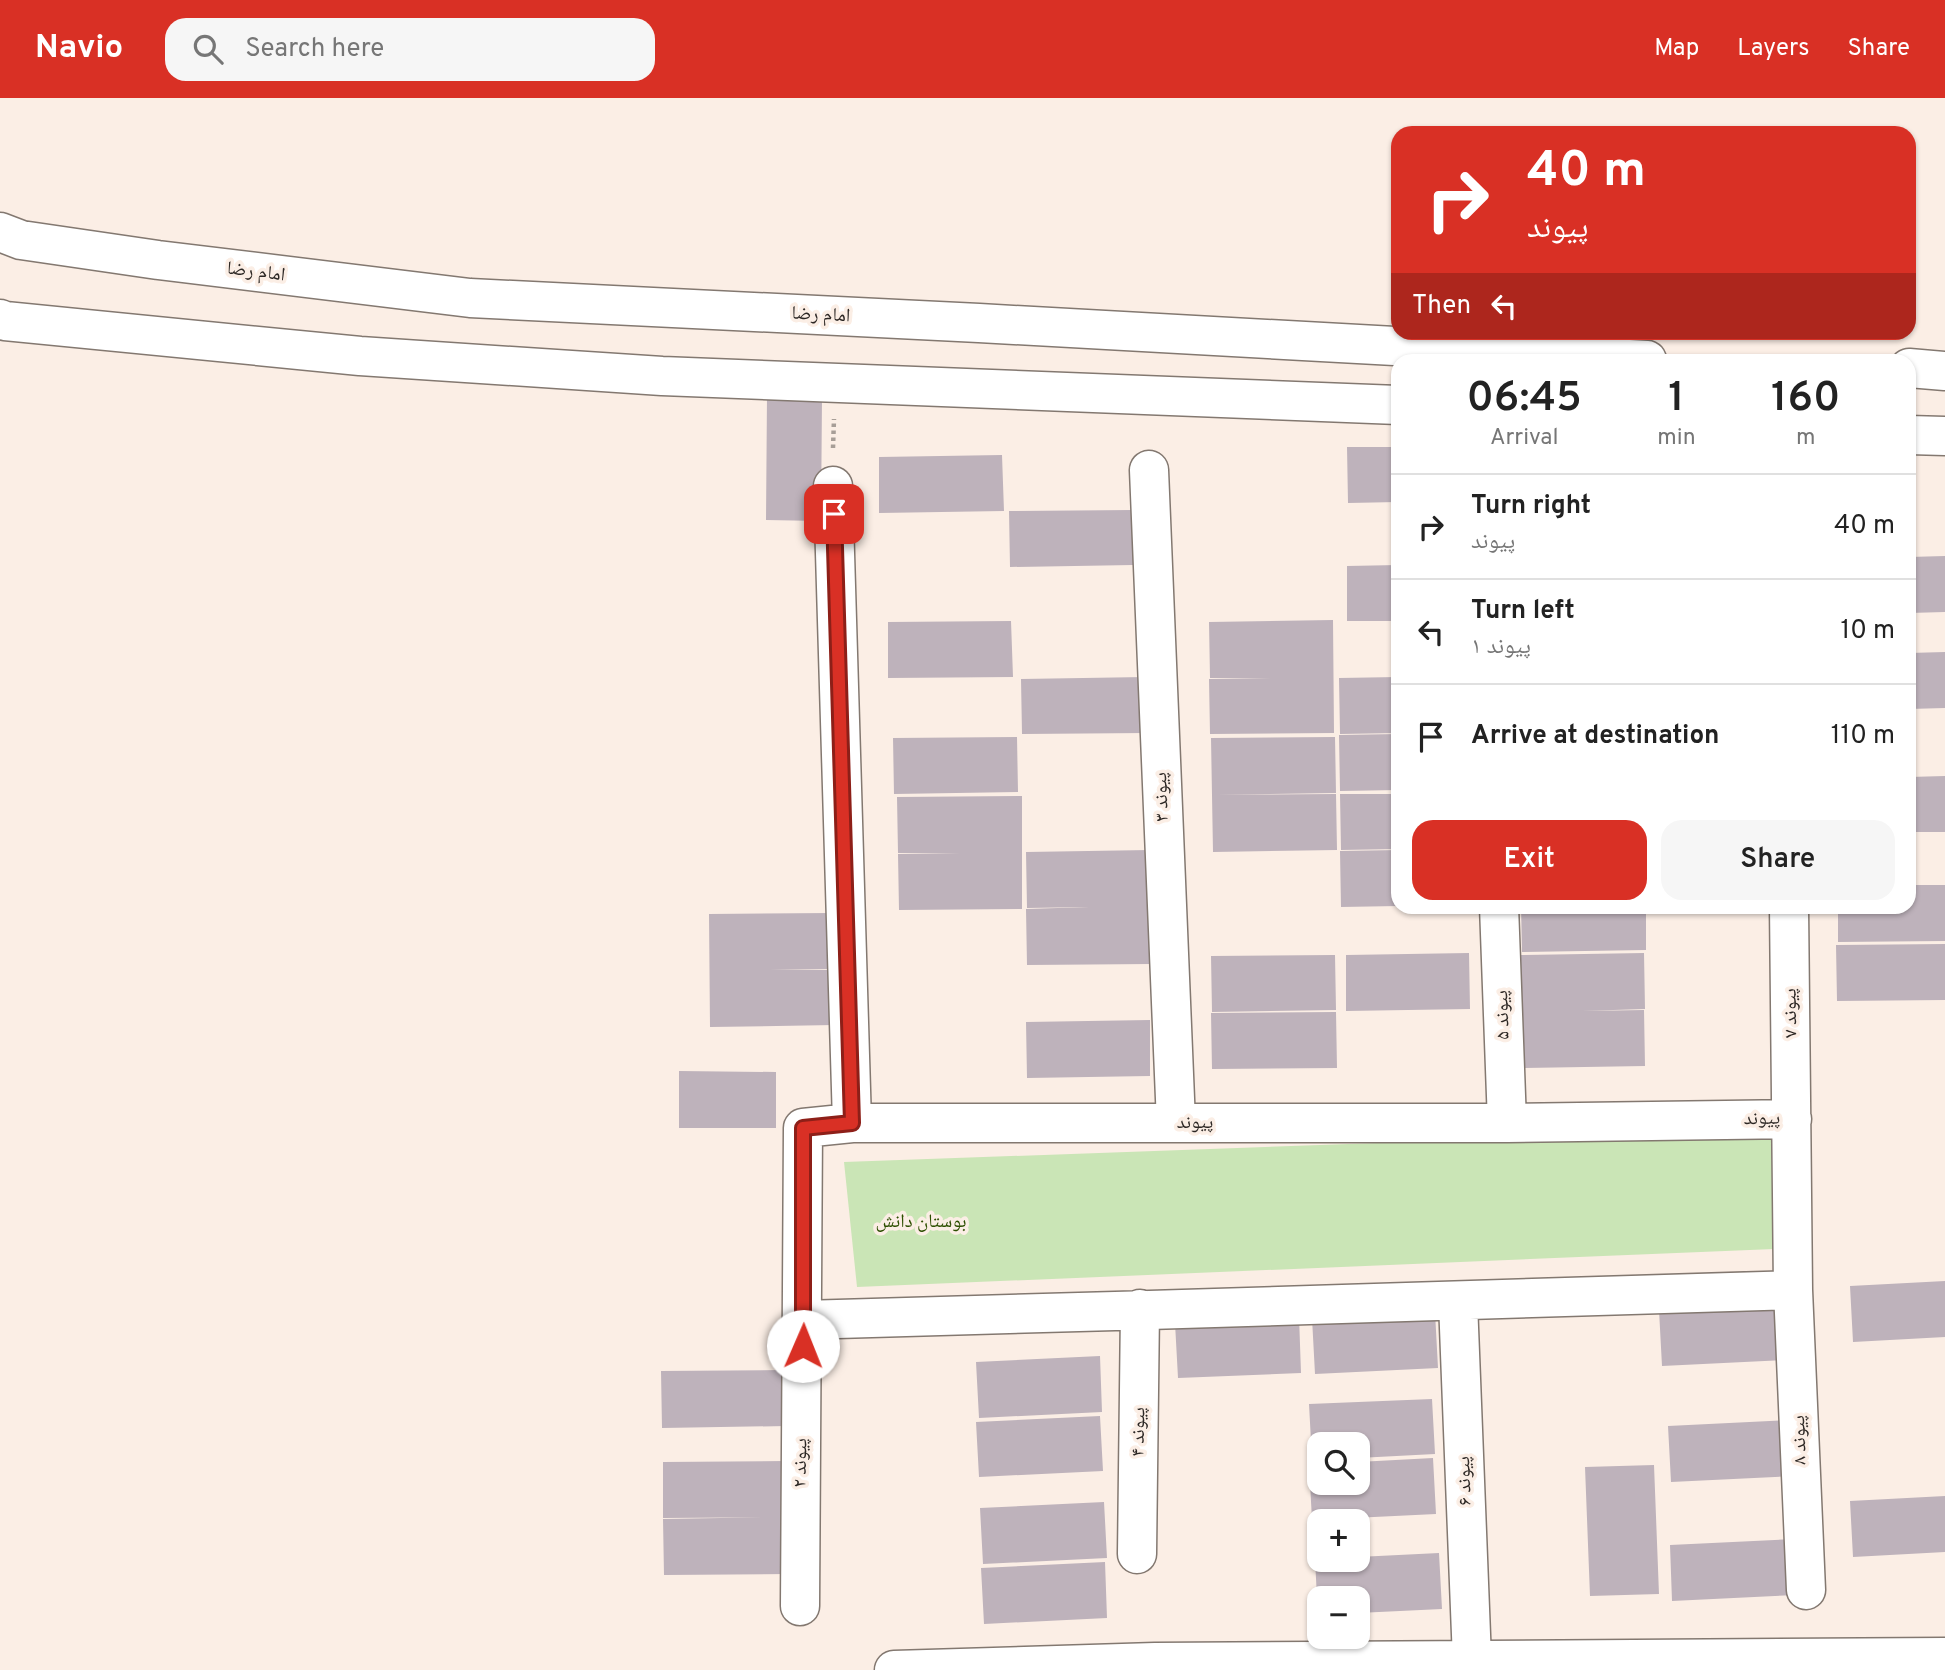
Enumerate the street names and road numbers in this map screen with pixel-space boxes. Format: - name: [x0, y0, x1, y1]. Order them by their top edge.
- street label: امام رضا: [225, 257, 287, 287]
- street label: امام رضا: [791, 301, 851, 329]
- street label: پیوند ۳: [1149, 772, 1175, 822]
- street label: پیوند ۷: [1779, 988, 1803, 1038]
- street label: پیوند ۵: [1490, 990, 1516, 1040]
- street label: پیوند: [1744, 1107, 1780, 1131]
- street label: پیوند: [1177, 1111, 1213, 1135]
- street label: پیوند ۴: [1127, 1407, 1151, 1457]
- street label: پیوند ۸: [1787, 1415, 1813, 1465]
- street label: پیوند ۲: [789, 1438, 813, 1488]
- street label: پیوند ۶: [1452, 1456, 1478, 1506]

